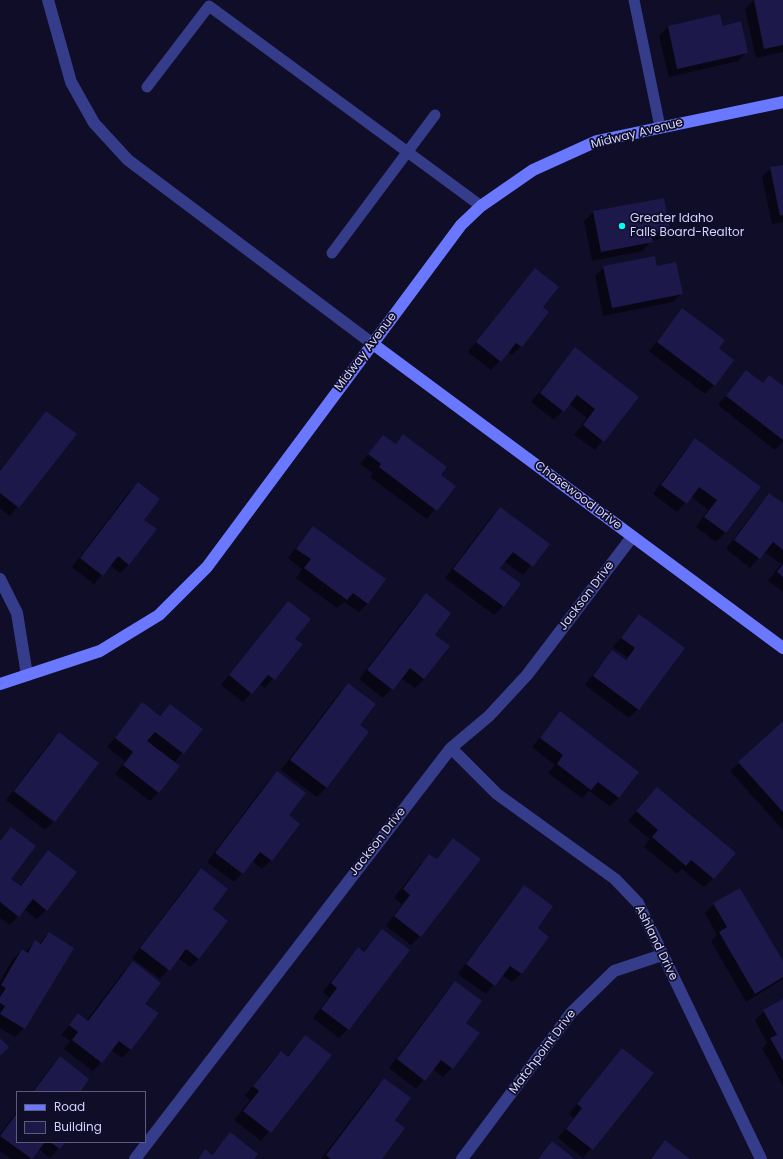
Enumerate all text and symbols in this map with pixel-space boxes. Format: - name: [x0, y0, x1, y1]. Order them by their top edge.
- street label: Midway Avenue: [589, 116, 685, 152]
- place label: Greater Idaho Falls Board-Realtor: [630, 212, 744, 240]
- marker: Greater Idaho Falls Board-Realtor: [617, 221, 627, 231]
- street label: Midway Avenue: [332, 310, 400, 394]
- street label: Chasewood Drive: [532, 459, 624, 533]
- street label: Jackson Drive: [556, 559, 618, 633]
- street label: Jackson Drive: [347, 805, 409, 879]
- street label: Ashland Drive: [632, 903, 680, 983]
- street label: Matchpoint Drive: [507, 1007, 579, 1097]
- legend: [16, 1091, 146, 1143]
- text: Road: [54, 1098, 85, 1115]
- text: Building: [54, 1118, 102, 1135]

